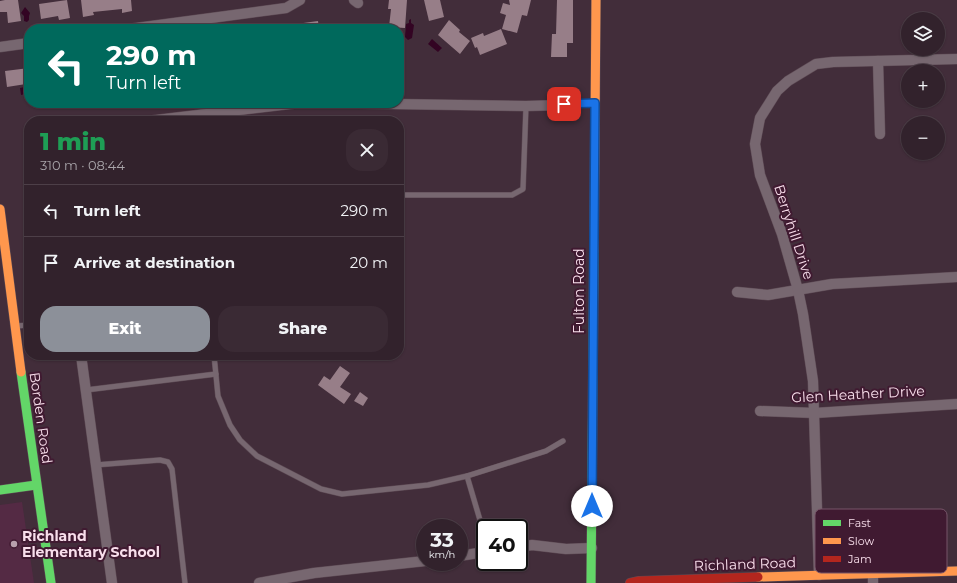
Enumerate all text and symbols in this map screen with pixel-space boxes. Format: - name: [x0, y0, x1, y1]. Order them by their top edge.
- map controls: [901, 12, 945, 160]
- button: layers: [901, 12, 945, 56]
- text: 290 m: [106, 38, 197, 72]
- icon: left: [40, 40, 92, 92]
- button: +: [901, 64, 945, 108]
- text: Turn left: [106, 72, 181, 94]
- pin: [547, 87, 581, 121]
- icon: arrive: [553, 93, 575, 115]
- button: −: [901, 116, 945, 160]
- text: 1 min: [40, 127, 106, 156]
- button: close: [346, 129, 388, 171]
- text: 310 m · 08:44: [40, 157, 125, 173]
- street label: Berryhill Drive: [770, 182, 818, 282]
- icon: left: [40, 200, 62, 222]
- text: Turn left: [74, 201, 141, 220]
- text: 290 m: [341, 201, 388, 220]
- street label: Fulton Road: [570, 248, 588, 334]
- icon: arrive: [40, 252, 62, 274]
- text: Arrive at destination: [74, 253, 235, 272]
- text: 20 m: [350, 253, 388, 272]
- button: Exit: [40, 306, 210, 352]
- button: Share: [218, 306, 388, 352]
- street label: Borden Road: [26, 371, 56, 465]
- street label: Glen Heather Drive: [791, 382, 925, 406]
- position arrow: [571, 485, 613, 527]
- legend: [815, 509, 947, 573]
- text: Fast: [848, 516, 872, 530]
- speed limit sign: 40: [476, 519, 528, 571]
- place label: Richland Elementary School: [22, 527, 160, 561]
- text: 33: [430, 528, 454, 552]
- text: Slow: [848, 534, 874, 548]
- marker: Richland Elementary School: [9, 539, 19, 549]
- text: km/h: [429, 548, 455, 561]
- text: Jam: [847, 552, 872, 566]
- street label: Richland Road: [694, 553, 796, 575]

